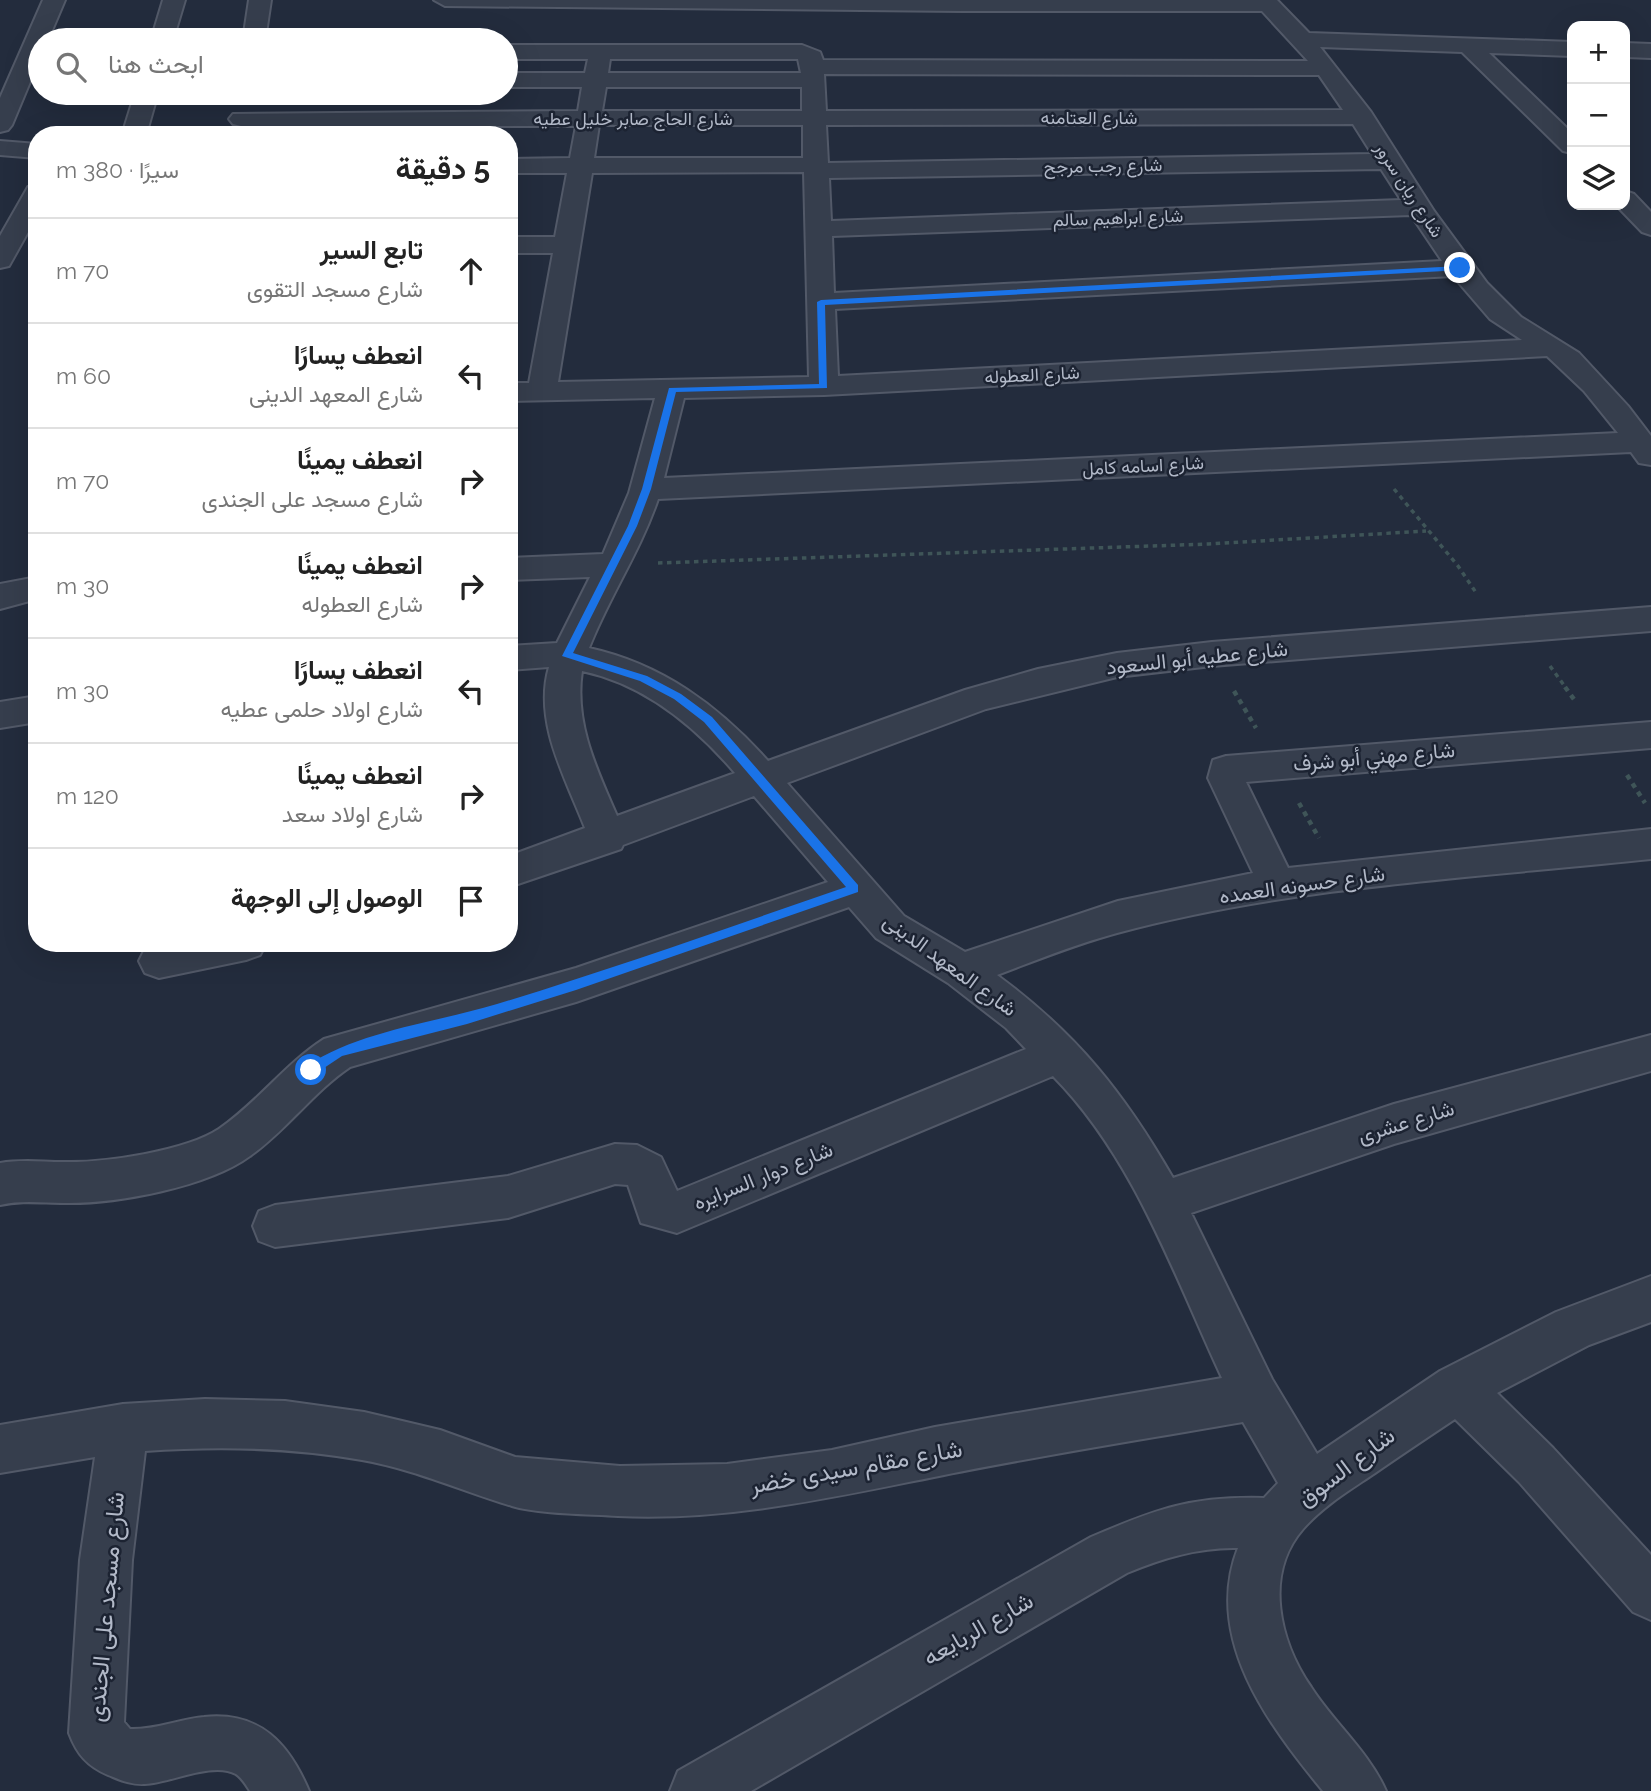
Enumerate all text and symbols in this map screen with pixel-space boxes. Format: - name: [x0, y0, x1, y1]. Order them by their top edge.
- map controls: [1567, 21, 1630, 210]
- button: +: [1567, 21, 1630, 84]
- search box: [28, 28, 518, 105]
- icon: search: [52, 48, 90, 86]
- text: ابحث هنا: [108, 49, 204, 79]
- button: −: [1567, 84, 1630, 147]
- street label: شارع العتامنه: [1040, 107, 1138, 130]
- street label: شارع الحاج صابر خليل عطيه: [533, 108, 733, 131]
- street label: شارع ريان سرور: [1369, 137, 1448, 242]
- button: layers: [1567, 147, 1630, 210]
- text: 5 دقيقة: [395, 151, 490, 186]
- street label: شارع رجب مرجح: [1044, 154, 1162, 179]
- text: سيرًا · 380 m: [56, 156, 179, 183]
- street label: شارع ابراهيم سالم: [1052, 205, 1184, 232]
- text: تابع السير: [320, 235, 423, 265]
- icon: ahead: [452, 252, 490, 290]
- route end: [1444, 252, 1475, 283]
- text: 70 m: [56, 257, 109, 284]
- text: شارع مسجد التقوى: [247, 275, 423, 302]
- text: انعطف يسارًا: [294, 340, 423, 370]
- icon: left: [452, 357, 490, 395]
- text: 60 m: [56, 362, 111, 389]
- street label: شارع العطوله: [984, 362, 1080, 389]
- text: شارع المعهد الدينى: [249, 380, 423, 407]
- text: انعطف يمينًا: [297, 445, 423, 475]
- street label: شارع اسامه كامل: [1082, 452, 1204, 481]
- icon: right: [452, 462, 490, 500]
- text: 70 m: [56, 467, 109, 494]
- text: شارع مسجد على الجندى: [201, 485, 423, 512]
- text: انعطف يمينًا: [297, 550, 423, 580]
- icon: right: [452, 567, 490, 605]
- text: 30 m: [56, 572, 109, 599]
- text: شارع العطوله: [301, 590, 423, 617]
- street label: شارع عطيه أبو السعود: [1105, 636, 1289, 681]
- text: انعطف يسارًا: [294, 655, 423, 685]
- icon: left: [452, 672, 490, 710]
- text: 30 m: [56, 677, 109, 704]
- text: شارع اولاد حلمى عطيه: [221, 695, 423, 722]
- street label: شارع مهني أبو شرف: [1292, 737, 1456, 781]
- text: انعطف يمينًا: [297, 760, 423, 790]
- icon: right: [452, 777, 490, 815]
- text: 120 m: [56, 782, 119, 809]
- text: شارع اولاد سعد: [282, 800, 423, 827]
- street label: شارع حسونه العمده: [1218, 861, 1387, 910]
- icon: arrive: [452, 882, 490, 920]
- text: الوصول إلى الوجهة: [231, 883, 423, 913]
- street label: شارع المعهد الدينى: [877, 908, 1022, 1023]
- route start: [295, 1054, 326, 1085]
- street label: شارع عشرى: [1355, 1095, 1458, 1150]
- street label: شارع دوار السرايره: [689, 1136, 837, 1217]
- street label: شارع السوق: [1291, 1421, 1401, 1514]
- street label: شارع مقام سيدى خضر: [746, 1434, 965, 1502]
- street label: شارع مسجد على الجندى: [81, 1491, 132, 1724]
- street label: شارع الربايعه: [917, 1585, 1039, 1674]

